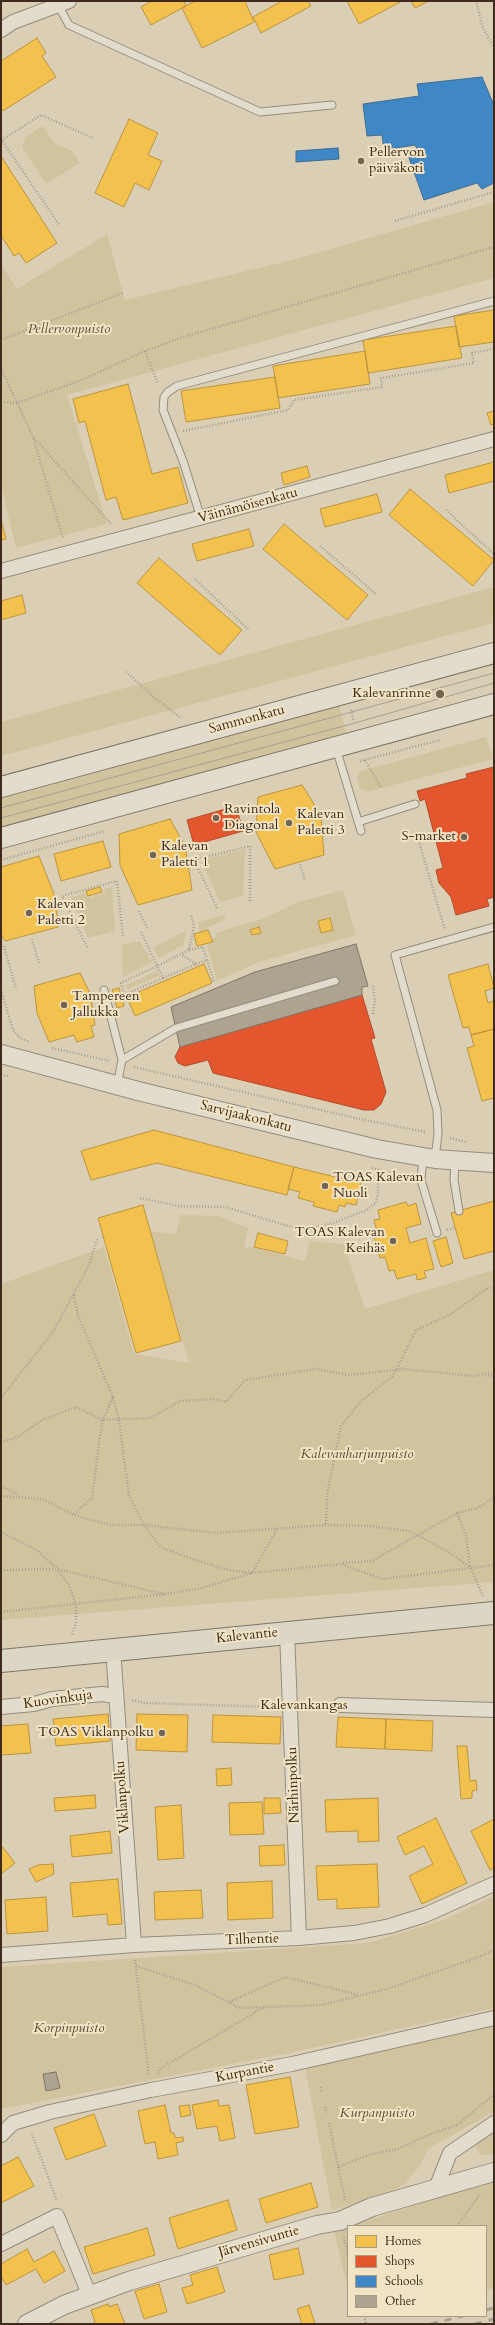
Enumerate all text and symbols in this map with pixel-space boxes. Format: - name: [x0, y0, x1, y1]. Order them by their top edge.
- place label: Pellervon päiväkoti: [369, 145, 425, 178]
- marker: Pellervon päiväkoti: [356, 156, 366, 166]
- park label: Pellervonpuisto: [28, 322, 110, 338]
- street label: Väinämöisenkatu: [196, 485, 300, 527]
- place label: Kalevanrinne: [352, 686, 431, 702]
- marker: Kalevanrinne: [434, 688, 446, 700]
- street label: Sammonkatu: [207, 702, 287, 738]
- place label: Ravintola Diagonal: [224, 802, 280, 834]
- place label: Kalevan Paletti 3: [297, 807, 345, 840]
- marker: Ravintola Diagonal: [211, 813, 221, 823]
- marker: Kalevan Paletti 3: [284, 818, 294, 828]
- place label: S-market: [401, 829, 456, 845]
- marker: S-market: [459, 832, 469, 842]
- place label: Kalevan Paletti 1: [161, 839, 209, 872]
- marker: Kalevan Paletti 1: [148, 850, 158, 860]
- place label: Kalevan Paletti 2: [37, 897, 85, 930]
- marker: Kalevan Paletti 2: [24, 908, 34, 918]
- place label: Tampereen Jallukka: [72, 989, 140, 1022]
- marker: Tampereen Jallukka: [59, 1000, 69, 1010]
- street label: Sarvijaakonkatu: [198, 1097, 294, 1137]
- place label: TOAS Kalevan Nuoli: [333, 1170, 424, 1202]
- marker: TOAS Kalevan Nuoli: [320, 1181, 330, 1191]
- place label: TOAS Kalevan Keihäs: [294, 1225, 385, 1258]
- marker: TOAS Kalevan Keihäs: [388, 1236, 398, 1246]
- park label: Kalevanharjunpuisto: [300, 1447, 414, 1463]
- street label: Kalevantie: [215, 1624, 279, 1648]
- street label: Kuovinkuja: [22, 1687, 94, 1713]
- street label: Kalevankangas: [260, 1698, 348, 1714]
- place label: TOAS Viklanpolku: [38, 1725, 154, 1741]
- marker: TOAS Viklanpolku: [157, 1728, 167, 1738]
- street label: Närhinpolku: [284, 1746, 304, 1824]
- street label: Viklanpolku: [112, 1760, 134, 1834]
- street label: Tilhentie: [224, 1931, 280, 1949]
- park label: Korpinpuisto: [33, 2021, 105, 2037]
- street label: Kurpantie: [214, 2059, 276, 2087]
- park label: Kurpanpuisto: [340, 2106, 414, 2122]
- street label: Järvensivuntie: [217, 2222, 301, 2262]
- legend: [347, 2225, 487, 2317]
- text: Homes: [385, 2233, 421, 2249]
- text: Shops: [385, 2253, 414, 2269]
- text: Schools: [385, 2273, 423, 2289]
- text: Other: [385, 2293, 416, 2309]

